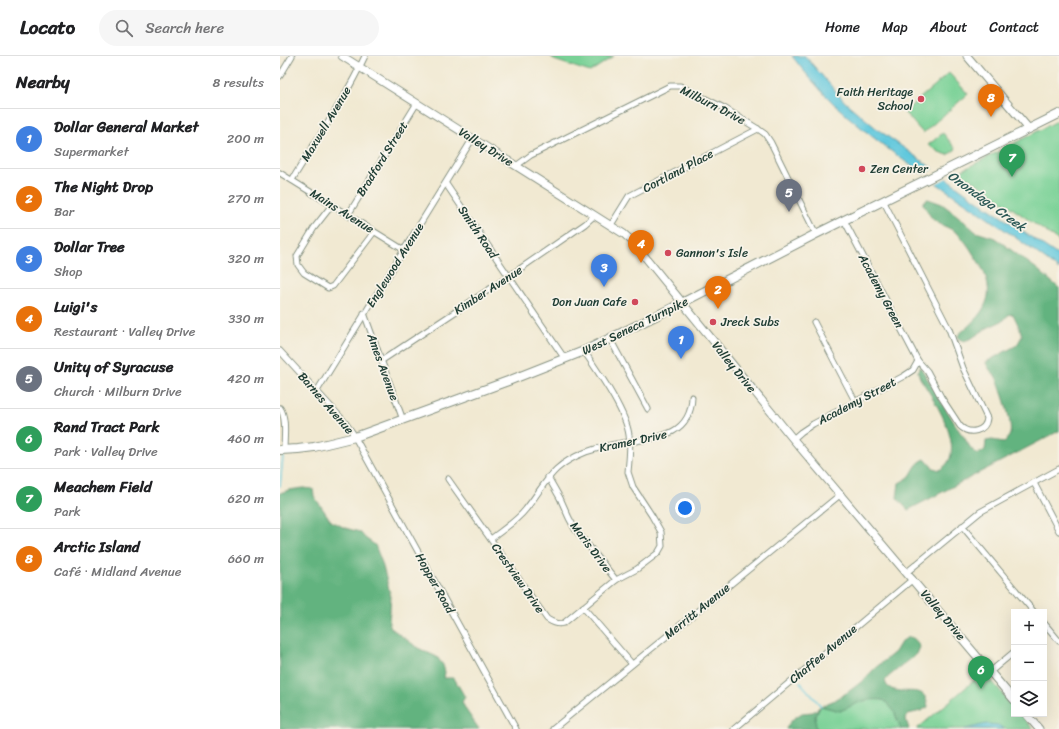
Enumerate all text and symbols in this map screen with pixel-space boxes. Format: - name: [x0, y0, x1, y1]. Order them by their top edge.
- search box: [99, 10, 379, 46]
- text: Locato: [20, 11, 75, 44]
- text: Search here: [145, 15, 224, 41]
- text: Home: [825, 15, 860, 40]
- text: Map: [882, 15, 908, 40]
- text: About: [930, 15, 967, 40]
- text: Contact: [989, 15, 1039, 40]
- icon: search: [113, 17, 135, 39]
- text: Nearby: [16, 67, 70, 97]
- text: 8 results: [212, 71, 264, 94]
- street label: Milburn Drive: [676, 79, 750, 131]
- place label: Faith Heritage School: [837, 81, 914, 117]
- street label: Maxwell Avenue: [295, 82, 357, 166]
- pin: 8: [978, 84, 1004, 117]
- marker: Faith Heritage School: [916, 94, 926, 104]
- text: Dollar General Market: [54, 114, 199, 140]
- street label: Bradford Street: [350, 117, 414, 201]
- street label: Valley Drive: [454, 121, 518, 173]
- text: 1: [26, 127, 32, 150]
- text: 200 m: [227, 127, 264, 150]
- text: Supermarket: [54, 140, 129, 163]
- street label: Cortland Place: [638, 143, 718, 199]
- pin: 7: [999, 144, 1025, 177]
- place label: Zen Center: [870, 158, 929, 180]
- marker: Zen Center: [857, 164, 867, 174]
- water label: Onondaga Creek: [943, 164, 1032, 238]
- text: The Night Drop: [54, 174, 153, 200]
- pin: 5: [776, 179, 802, 212]
- street label: Mains Avenue: [305, 182, 379, 240]
- text: 2: [25, 187, 33, 210]
- text: 270 m: [227, 187, 264, 210]
- text: Bar: [54, 200, 74, 223]
- street label: Smith Road: [452, 201, 505, 265]
- street label: Englewood Avenue: [360, 218, 430, 312]
- pin: 4: [628, 230, 654, 263]
- text: Dollar Tree: [54, 234, 125, 260]
- place label: Gannon's Isle: [676, 242, 748, 264]
- text: 3: [25, 247, 33, 270]
- text: 320 m: [228, 247, 264, 270]
- marker: Gannon's Isle: [663, 248, 673, 258]
- street label: Academy Green: [852, 249, 910, 333]
- pin: 3: [591, 254, 617, 287]
- street label: Kimber Avenue: [449, 259, 527, 321]
- text: Shop: [54, 260, 82, 283]
- pin: 2: [705, 276, 731, 309]
- place label: Don Juan Cafe: [552, 291, 627, 313]
- street label: West Seneca Turnpike: [578, 291, 692, 361]
- text: Luigi's: [54, 294, 97, 320]
- marker: Don Juan Cafe: [630, 297, 640, 307]
- text: 4: [25, 307, 33, 330]
- text: 330 m: [228, 307, 264, 330]
- place label: Jreck Subs: [720, 311, 780, 333]
- marker: Jreck Subs: [708, 317, 718, 327]
- text: Restaurant · Valley Drive: [54, 320, 195, 343]
- pin: 1: [668, 326, 694, 359]
- street label: Ames Avenue: [360, 329, 405, 404]
- street label: Valley Drive: [706, 336, 762, 398]
- text: Unity of Syracuse: [54, 354, 173, 380]
- text: 5: [25, 367, 33, 390]
- text: 420 m: [227, 367, 264, 390]
- street label: Barnes Avenue: [292, 367, 360, 439]
- street label: Academy Street: [813, 371, 900, 431]
- text: Church · Milburn Drive: [54, 380, 182, 403]
- text: Rand Tract Park: [54, 414, 159, 440]
- street label: Kramer Drive: [597, 423, 669, 459]
- text: 6: [25, 427, 33, 450]
- text: 460 m: [227, 427, 264, 450]
- text: Park · Valley Drive: [54, 440, 158, 463]
- text: Meachem Field: [54, 474, 152, 500]
- text: 7: [25, 487, 33, 510]
- text: 620 m: [228, 487, 264, 510]
- your location: [675, 498, 695, 518]
- text: Park: [54, 500, 81, 523]
- street label: Maris Drive: [564, 516, 618, 578]
- text: Arctic Island: [54, 534, 140, 560]
- street label: Crestview Drive: [485, 538, 551, 618]
- text: 8: [25, 547, 33, 570]
- text: 660 m: [228, 547, 264, 570]
- street label: Hopper Road: [409, 548, 462, 619]
- text: Café · Midland Avenue: [54, 560, 181, 583]
- street label: Merritt Avenue: [659, 577, 735, 645]
- street label: Valley Drive: [915, 584, 971, 646]
- map controls: [1011, 609, 1047, 717]
- button: +: [1011, 609, 1047, 645]
- street label: Chaffee Avenue: [784, 619, 862, 689]
- button: −: [1011, 645, 1047, 681]
- pin: 6: [968, 656, 994, 689]
- button: layers: [1011, 681, 1047, 717]

